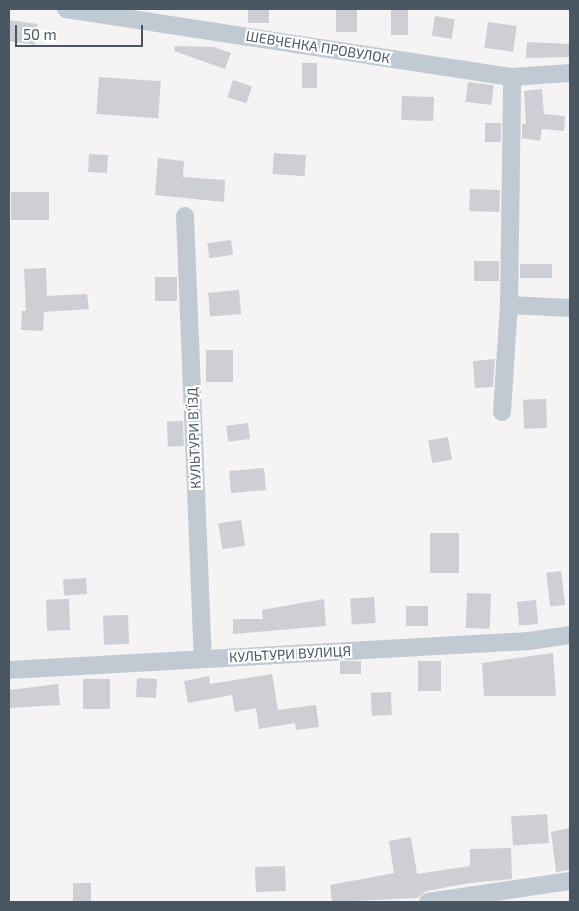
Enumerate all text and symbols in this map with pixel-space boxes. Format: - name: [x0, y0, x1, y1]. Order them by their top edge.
- scale bar: [18, 15, 145, 47]
- text: 50 m: [23, 25, 57, 43]
- street label: ШЕВЧЕНКА ПРОВУЛОК: [245, 27, 391, 67]
- street label: КУЛЬТУРИ В’ЇЗД: [184, 387, 204, 489]
- street label: КУЛЬТУРИ ВУЛИЦЯ: [229, 642, 351, 666]

